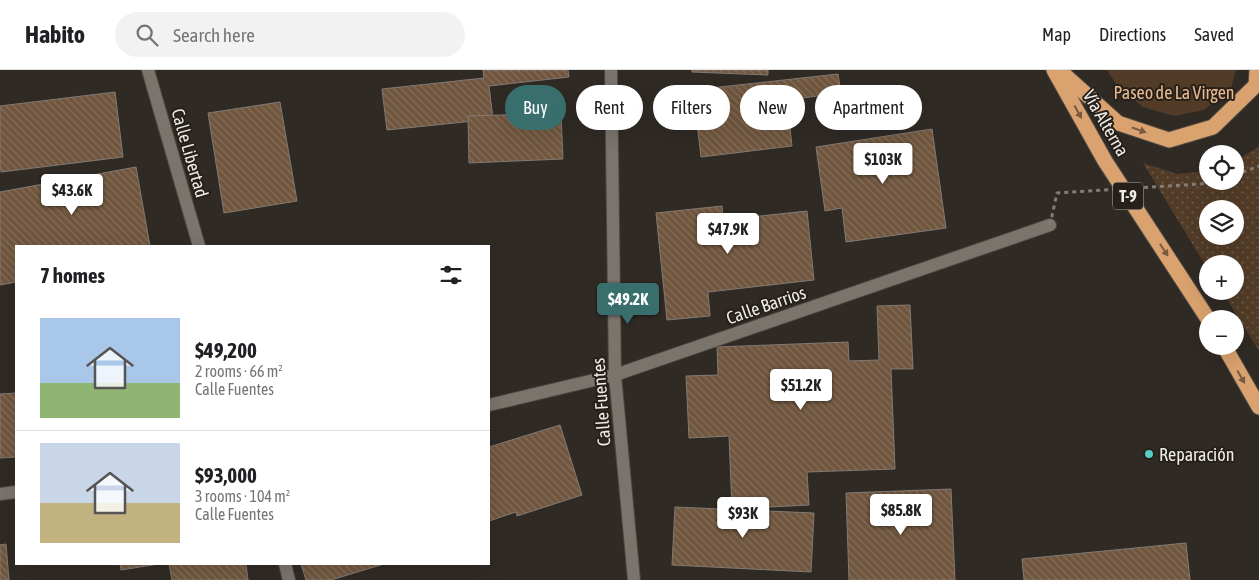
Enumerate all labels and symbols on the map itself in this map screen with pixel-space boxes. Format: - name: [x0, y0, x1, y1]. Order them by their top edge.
- park label: Paseo de La Virgen: [1113, 82, 1235, 103]
- street label: Vía Alterna: [1079, 86, 1133, 160]
- one-way arrow: [1074, 105, 1082, 120]
- street label: Calle Libertad: [167, 106, 213, 200]
- one-way arrow: [1131, 127, 1146, 134]
- pin: $103K: [848, 142, 918, 185]
- pin: $43.6K: [31, 174, 113, 216]
- road number: T-9: [1113, 182, 1143, 210]
- pin: $47.9K: [687, 212, 769, 255]
- one-way arrow: [1159, 244, 1168, 257]
- pin: $49.2K: [587, 282, 669, 325]
- street label: Calle Barrios: [723, 282, 809, 328]
- street label: Calle Fuentes: [587, 357, 615, 447]
- pin: $51.2K: [760, 368, 842, 411]
- one-way arrow: [1237, 370, 1246, 383]
- place label: Reparación: [1159, 444, 1234, 465]
- marker: Reparación: [1143, 448, 1155, 460]
- pin: $85.8K: [860, 494, 942, 536]
- pin: $93K: [713, 496, 773, 539]

